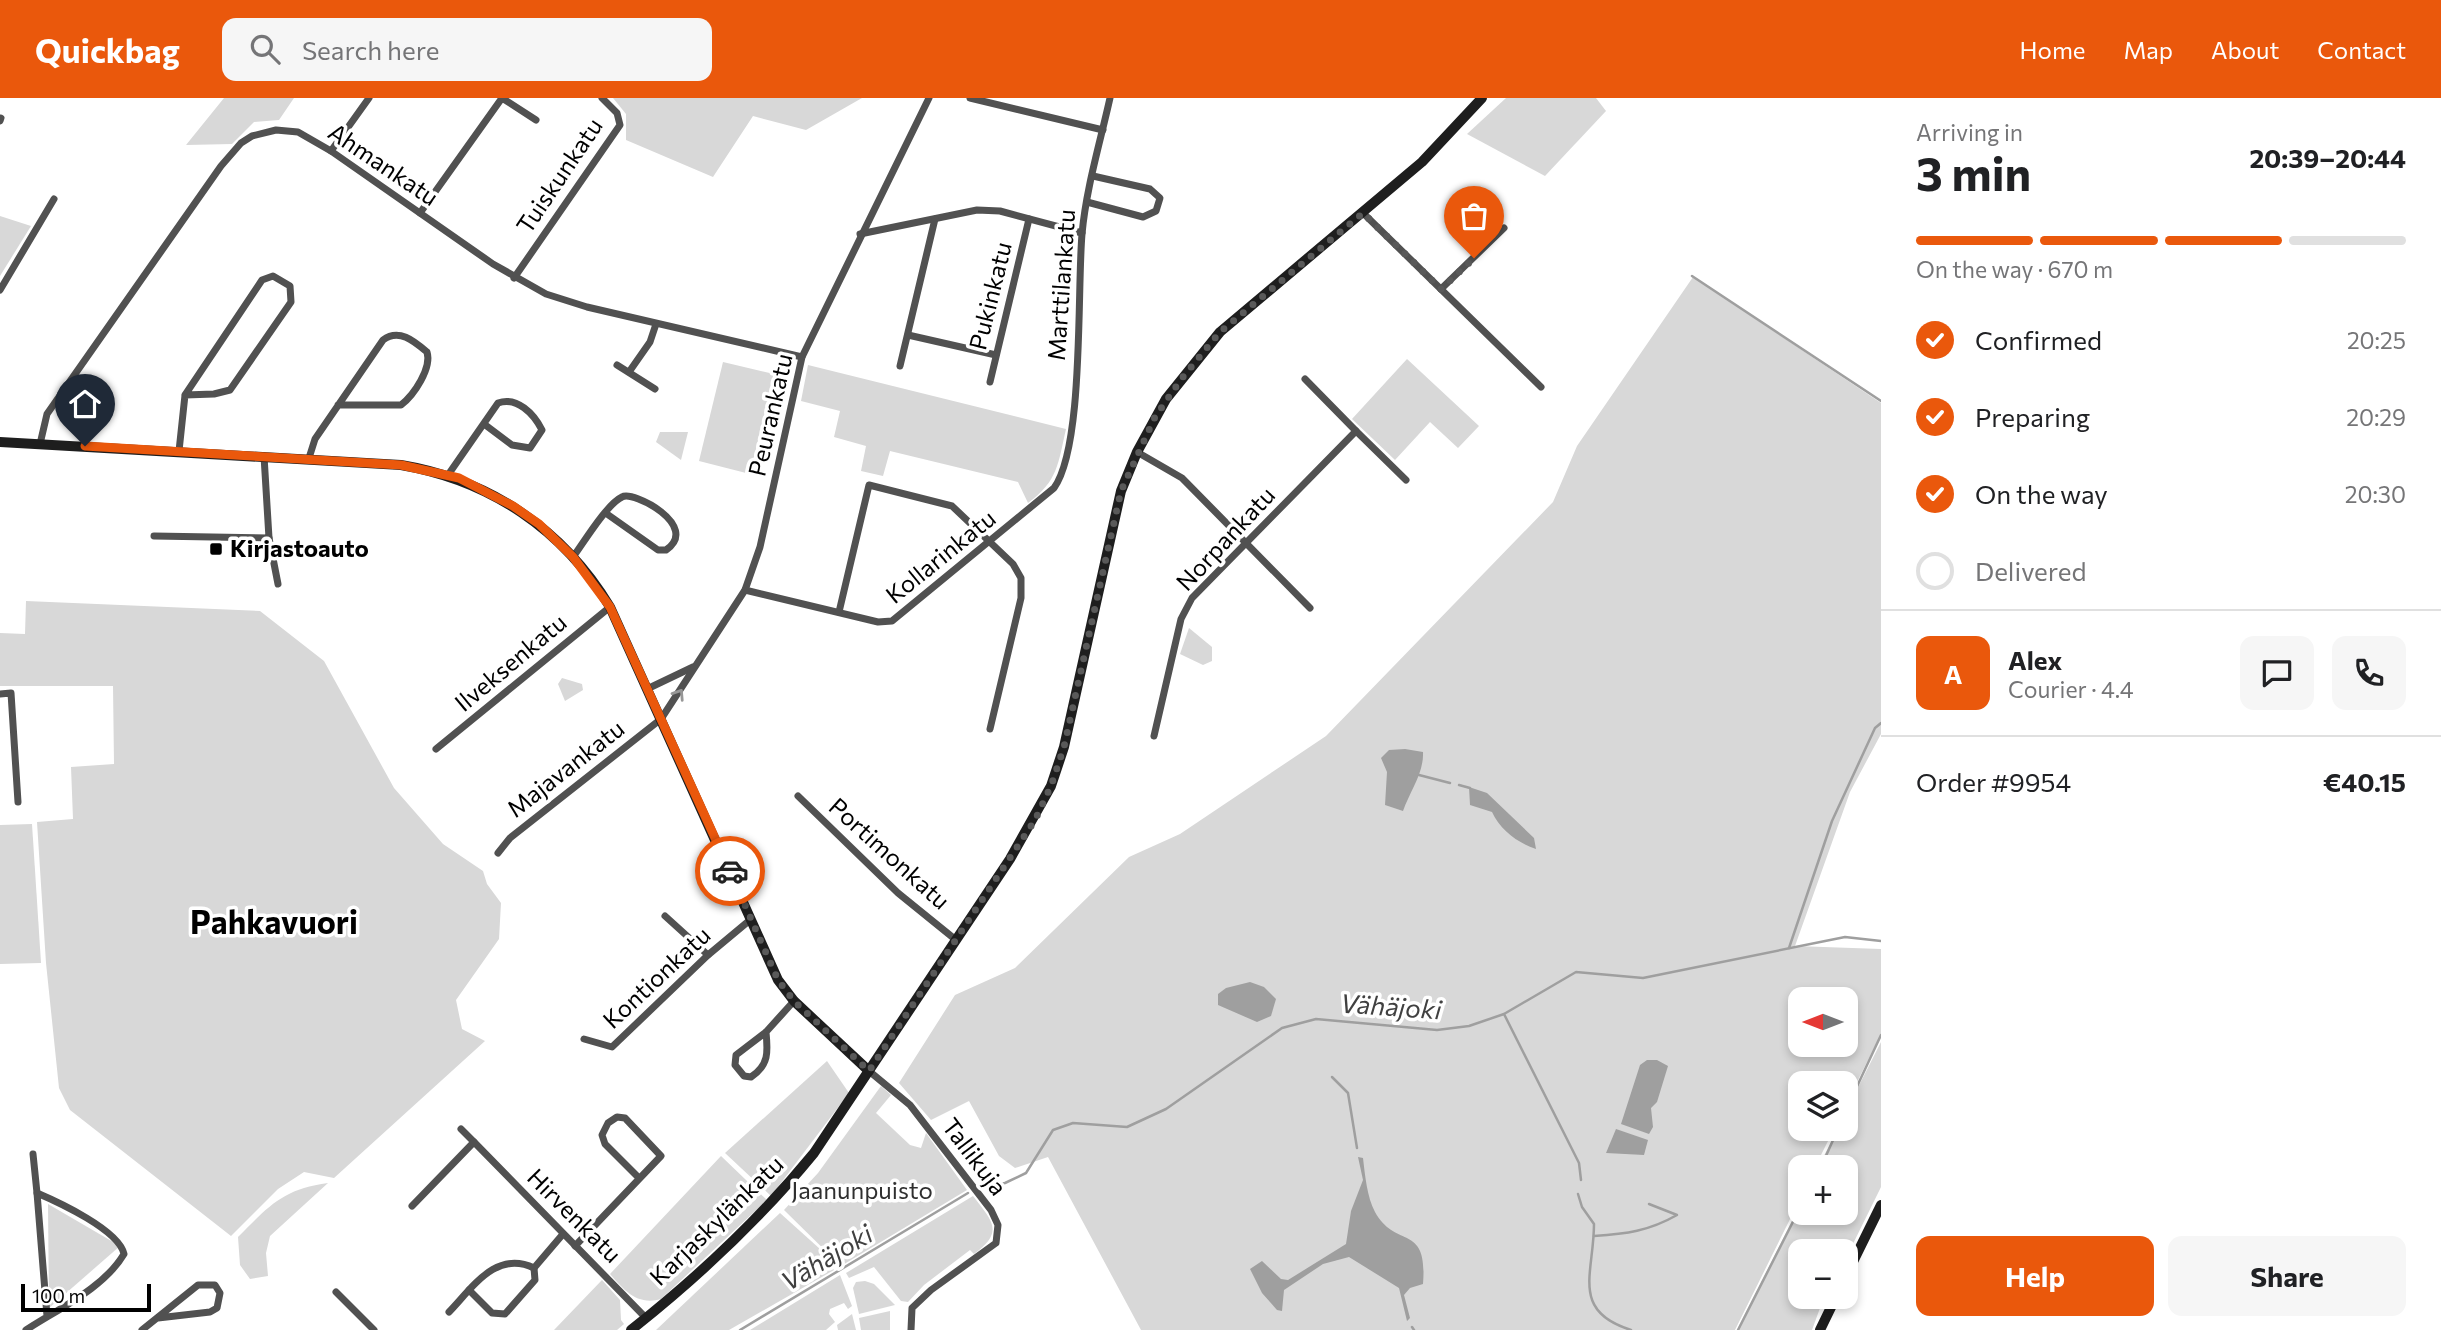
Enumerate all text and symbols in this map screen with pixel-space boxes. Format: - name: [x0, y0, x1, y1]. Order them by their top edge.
- search box: [222, 18, 712, 81]
- text: Quickbag: [35, 29, 180, 70]
- icon: search: [246, 30, 284, 68]
- text: Search here: [302, 34, 439, 65]
- text: Home: [2020, 35, 2086, 64]
- text: Map: [2124, 35, 2173, 64]
- text: About: [2211, 35, 2279, 64]
- text: Contact: [2317, 35, 2406, 64]
- street label: Tuiskunkatu: [510, 112, 608, 238]
- street label: Ahmankatu: [323, 116, 444, 211]
- text: Arriving in: [1916, 118, 2023, 146]
- text: 20:39–20:44: [2249, 142, 2406, 173]
- text: 3 min: [1916, 144, 2031, 200]
- pin: [1444, 186, 1504, 258]
- icon: bag: [1455, 197, 1493, 235]
- street label: Marttilankatu: [1041, 208, 1080, 362]
- street label: Pukinkatu: [962, 239, 1017, 353]
- text: On the way · 670 m: [1916, 255, 2113, 283]
- icon: check: [1916, 321, 1954, 359]
- text: Confirmed: [1975, 324, 2102, 355]
- text: 20:25: [2347, 326, 2406, 354]
- street label: Peurankatu: [741, 350, 798, 479]
- pin: [55, 374, 115, 446]
- icon: home: [66, 385, 104, 423]
- icon: check: [1916, 398, 1954, 436]
- text: Preparing: [1975, 401, 2090, 432]
- text: 20:29: [2346, 403, 2406, 431]
- icon: check: [1916, 475, 1954, 513]
- text: On the way: [1975, 478, 2108, 509]
- street label: Norpankatu: [1170, 480, 1280, 596]
- text: 20:30: [2345, 480, 2406, 508]
- street label: Kollarinkatu: [879, 503, 1001, 609]
- place label: Kirjastoauto: [230, 533, 369, 562]
- marker: Kirjastoauto: [208, 541, 224, 557]
- text: Delivered: [1975, 555, 2086, 586]
- street label: Ilveksenkatu: [448, 607, 572, 717]
- button: chat: [2240, 636, 2314, 710]
- button: phone: [2332, 636, 2406, 710]
- text: Alex: [2008, 644, 2062, 675]
- text: A: [1944, 658, 1962, 689]
- text: Courier · 4.4: [2008, 675, 2134, 703]
- one-way arrow: [671, 689, 684, 702]
- street label: Majavankatu: [501, 713, 630, 823]
- text: Order #9954: [1916, 766, 2071, 797]
- text: €40.15: [2323, 766, 2406, 797]
- street label: Portimonkatu: [824, 791, 956, 915]
- courier: [695, 836, 765, 906]
- icon: car: [711, 852, 749, 890]
- district label: Pahkavuori: [190, 901, 358, 941]
- street label: Kontionkatu: [596, 920, 716, 1034]
- water label: Vähäjoki: [1339, 987, 1444, 1025]
- north arrow: [1788, 987, 1858, 1057]
- map controls: [1788, 987, 1858, 1309]
- button: layers: [1788, 1071, 1858, 1141]
- street label: Tallikuja: [937, 1112, 1014, 1200]
- street label: Karjaskylänkatu: [643, 1149, 789, 1291]
- button: +: [1788, 1155, 1858, 1225]
- street label: Hirvenkatu: [522, 1162, 628, 1268]
- park label: Jaanunpuisto: [791, 1175, 933, 1204]
- water label: Vähäjoki: [775, 1217, 879, 1296]
- button: Help: [1916, 1236, 2154, 1316]
- button: Share: [2168, 1236, 2406, 1316]
- button: −: [1788, 1239, 1858, 1309]
- scale bar: [21, 1281, 150, 1313]
- text: 100 m: [32, 1284, 85, 1307]

